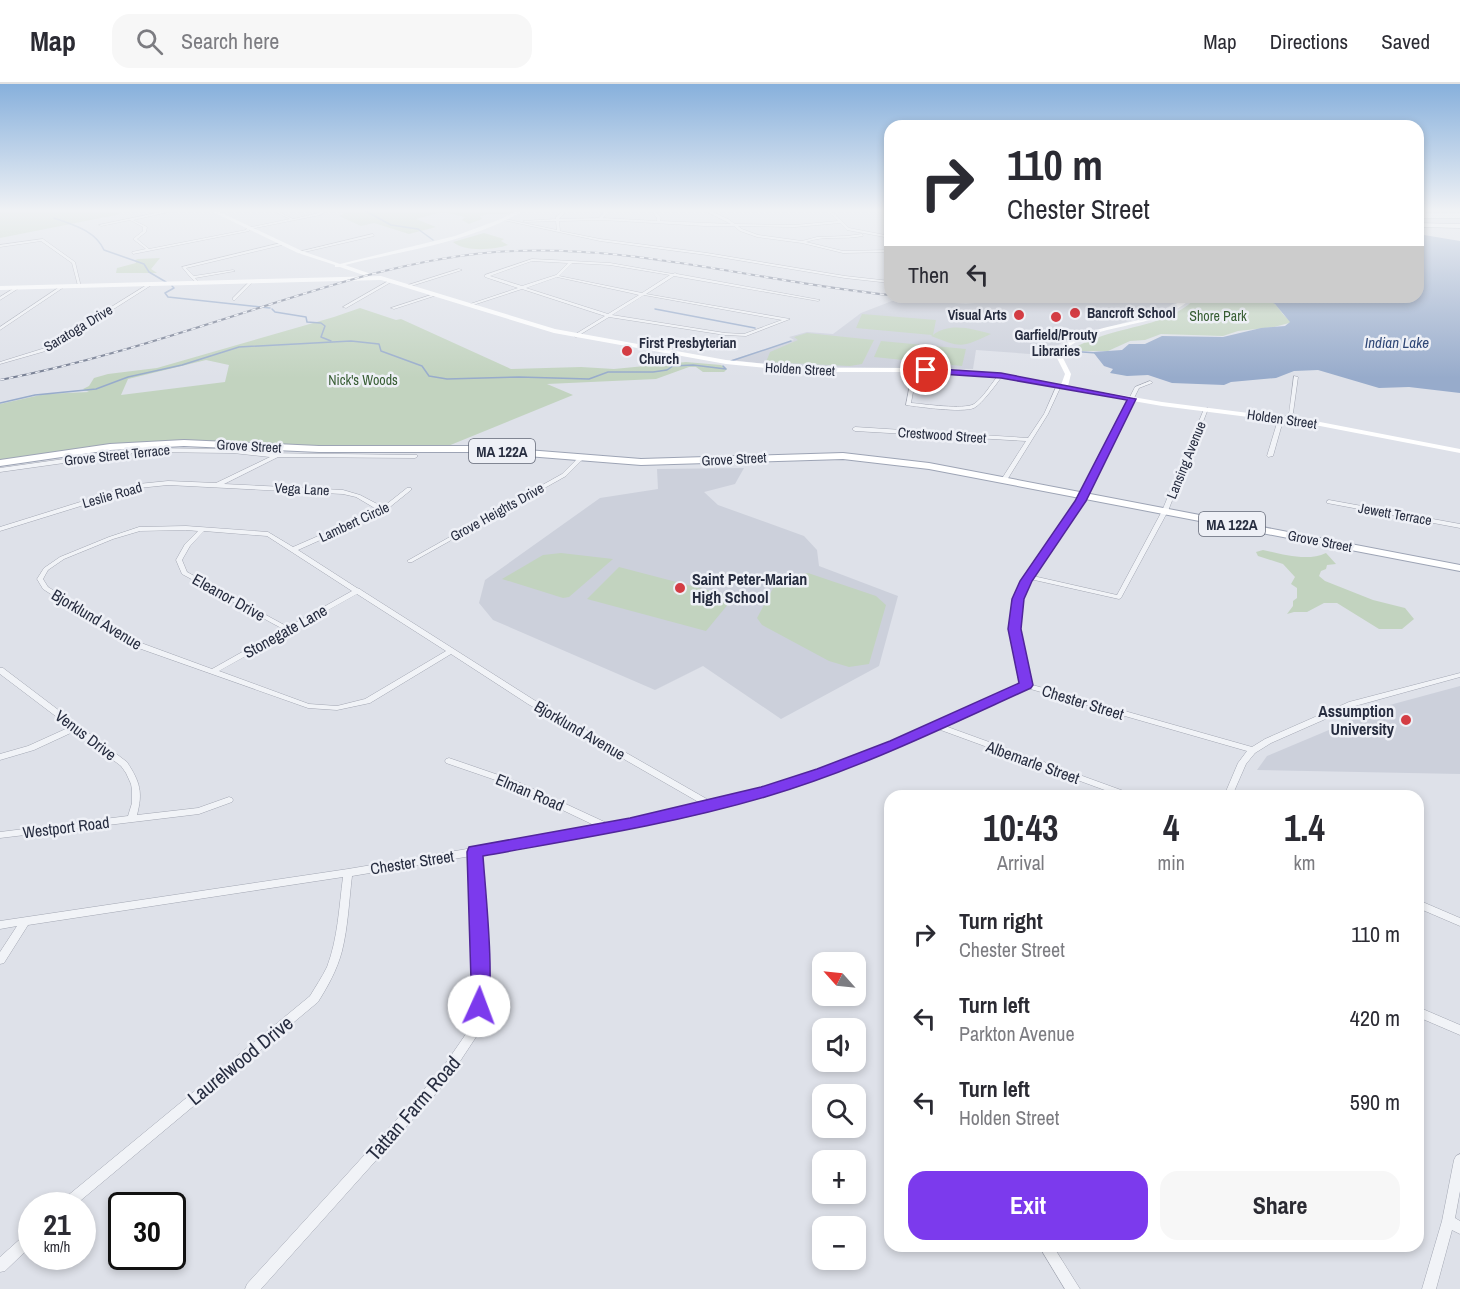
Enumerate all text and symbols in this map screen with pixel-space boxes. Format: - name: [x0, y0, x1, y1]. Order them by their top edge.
- search box: [112, 14, 532, 68]
- text: Map: [30, 22, 76, 60]
- icon: search: [133, 25, 166, 58]
- text: Search here: [181, 26, 279, 56]
- text: Map: [1203, 27, 1237, 56]
- text: Directions: [1270, 27, 1348, 56]
- text: Saved: [1381, 27, 1430, 56]
- text: 110 m: [1007, 137, 1103, 193]
- icon: right: [908, 144, 986, 222]
- text: Chester Street: [1007, 191, 1150, 227]
- icon: left: [961, 258, 994, 291]
- text: Then: [908, 260, 949, 290]
- street label: Saratoga Drive: [40, 300, 116, 356]
- place label: Bancroft School: [1087, 304, 1176, 322]
- place label: Visual Arts: [948, 306, 1007, 324]
- marker: Bancroft School: [1068, 306, 1082, 320]
- park label: Shore Park: [1189, 307, 1247, 325]
- marker: Visual Arts: [1012, 308, 1026, 322]
- marker: Garfield/Prouty Libraries: [1049, 310, 1063, 324]
- place label: Garfield/Prouty Libraries: [1015, 326, 1098, 360]
- water label: Indian Lake: [1365, 332, 1429, 353]
- place label: First Presbyterian Church: [639, 334, 737, 368]
- marker: First Presbyterian Church: [620, 344, 634, 358]
- pin: [900, 344, 951, 395]
- icon: arrive: [909, 353, 942, 386]
- street label: Holden Street: [764, 358, 836, 380]
- park label: Nick's Woods: [328, 371, 398, 389]
- street label: Holden Street: [1246, 405, 1318, 433]
- street label: Lansing Avenue: [1162, 419, 1210, 501]
- street label: Crestwood Street: [897, 423, 987, 447]
- street label: Grove Street: [216, 435, 282, 457]
- road number: MA 122A: [469, 439, 535, 463]
- street label: Grove Street Terrace: [63, 440, 171, 470]
- street label: Grove Street: [701, 448, 767, 470]
- street label: Leslie Road: [80, 478, 144, 512]
- street label: Vega Lane: [274, 479, 330, 499]
- street label: Grove Heights Drive: [447, 479, 547, 545]
- street label: Lambert Circle: [316, 498, 392, 546]
- street label: Jewett Terrace: [1357, 499, 1433, 529]
- road number: MA 122A: [1199, 512, 1265, 536]
- street label: Grove Street: [1286, 526, 1354, 556]
- street label: Eleanor Drive: [189, 568, 269, 626]
- place label: Saint Peter-Marian High School: [692, 568, 807, 608]
- marker: Saint Peter-Marian High School: [673, 581, 687, 595]
- street label: Bjorklund Avenue: [48, 583, 146, 655]
- street label: Stonegate Lane: [239, 599, 331, 663]
- street label: Chester Street: [1039, 679, 1127, 725]
- street label: Bjorklund Avenue: [530, 695, 630, 765]
- place label: Assumption University: [1318, 700, 1395, 740]
- street label: Venus Drive: [51, 705, 121, 765]
- marker: Assumption University: [1399, 713, 1413, 727]
- street label: Albemarle Street: [982, 735, 1083, 789]
- street label: Elman Road: [492, 768, 568, 816]
- text: 10:43: [983, 804, 1059, 852]
- text: 4: [1163, 804, 1179, 852]
- text: 1.4: [1284, 804, 1325, 852]
- street label: Westport Road: [21, 811, 111, 843]
- street label: Chester Street: [369, 844, 456, 879]
- text: Arrival: [997, 849, 1044, 876]
- text: min: [1158, 849, 1185, 876]
- text: km: [1293, 849, 1315, 876]
- text: Turn right: [959, 906, 1043, 936]
- icon: right: [908, 918, 941, 951]
- text: 110 m: [1351, 919, 1400, 949]
- text: Chester Street: [959, 936, 1065, 963]
- north arrow: [812, 952, 866, 1006]
- map controls: [812, 952, 866, 1270]
- position arrow: [447, 974, 511, 1038]
- text: Turn left: [959, 990, 1030, 1020]
- icon: left: [908, 1002, 941, 1035]
- text: 420 m: [1350, 1003, 1400, 1033]
- street label: Laurelwood Drive: [182, 1009, 298, 1111]
- button: sound: [812, 1018, 866, 1072]
- text: Parkton Avenue: [959, 1020, 1075, 1047]
- street label: Tattan Farm Road: [360, 1050, 466, 1166]
- text: Turn left: [959, 1074, 1030, 1104]
- button: search: [812, 1084, 866, 1138]
- icon: left: [908, 1086, 941, 1119]
- text: 590 m: [1350, 1087, 1400, 1117]
- text: Holden Street: [959, 1104, 1059, 1131]
- button: +: [812, 1150, 866, 1204]
- button: Exit: [908, 1171, 1148, 1240]
- button: Share: [1160, 1171, 1400, 1240]
- speed limit sign: 30: [108, 1192, 186, 1270]
- text: 21: [43, 1204, 71, 1244]
- button: −: [812, 1216, 866, 1270]
- text: km/h: [44, 1236, 70, 1257]

